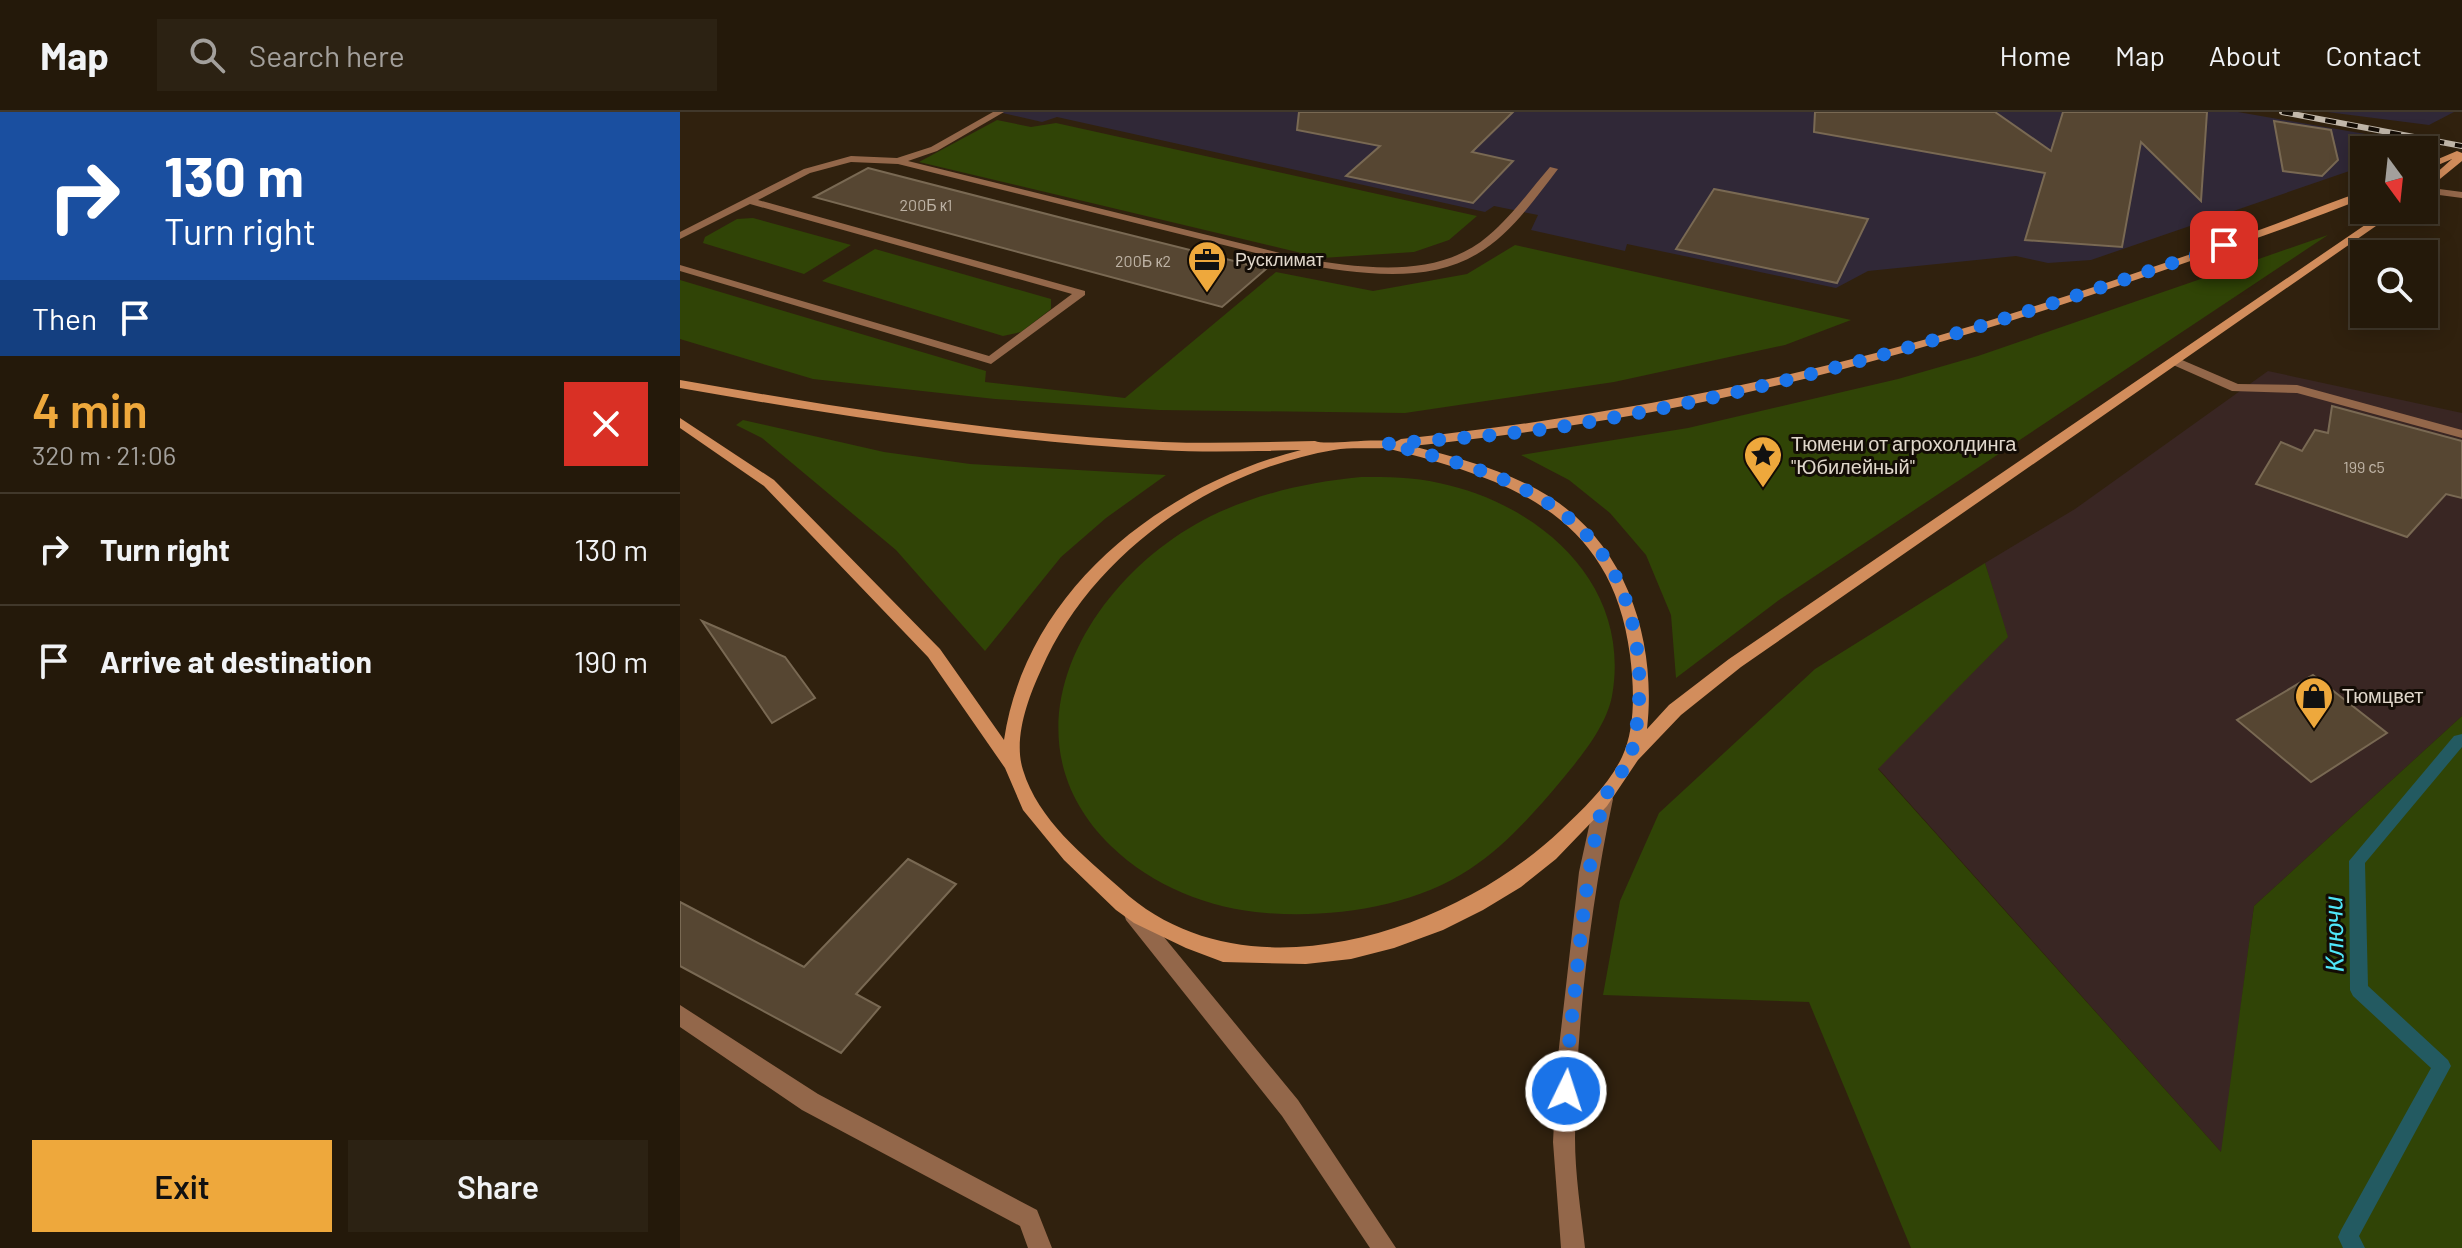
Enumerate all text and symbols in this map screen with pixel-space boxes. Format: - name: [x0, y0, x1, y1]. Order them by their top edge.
- search box: [157, 19, 717, 91]
- text: Map: [40, 32, 109, 78]
- icon: search: [185, 33, 229, 77]
- text: Search here: [249, 37, 405, 73]
- text: Home: [2000, 38, 2071, 72]
- text: Map: [2115, 38, 2165, 72]
- text: About: [2209, 38, 2281, 72]
- text: Contact: [2325, 38, 2422, 72]
- north arrow: [2350, 136, 2438, 224]
- map controls: [2350, 136, 2438, 328]
- text: 130 m: [164, 141, 304, 208]
- icon: right: [32, 144, 136, 248]
- house number: 200Б к1: [900, 195, 952, 214]
- text: Turn right: [164, 209, 316, 252]
- pin: [2190, 211, 2258, 279]
- icon: arrive: [2202, 223, 2246, 267]
- office icon: Русклимат: [1186, 239, 1228, 294]
- button: search: [2350, 240, 2438, 328]
- place label: Русклимат: [1235, 248, 1324, 270]
- house number: 200Б к2: [1115, 251, 1171, 270]
- icon: arrive: [113, 296, 157, 340]
- text: Then: [32, 300, 97, 336]
- text: 4 min: [32, 380, 148, 438]
- button: close: [564, 382, 648, 466]
- place label: Тюмени от агрохолдинга "Юбилейный": [1791, 431, 2017, 478]
- place icon: Тюмени от агрохолдинга "Юбилейный": [1742, 434, 1784, 489]
- text: 320 m · 21:06: [32, 439, 176, 470]
- house number: 199 с5: [2343, 457, 2385, 476]
- icon: right: [32, 527, 76, 571]
- text: Turn right: [100, 531, 230, 567]
- text: 130 m: [574, 531, 648, 567]
- icon: arrive: [32, 639, 76, 683]
- text: Arrive at destination: [100, 643, 372, 679]
- text: 190 m: [574, 643, 648, 679]
- shop icon: Тюмцвет: [2293, 675, 2335, 730]
- place label: Тюмцвет: [2342, 683, 2423, 707]
- water label: Ключи: [2316, 896, 2349, 972]
- position arrow: [1524, 1049, 1608, 1133]
- button: Exit: [32, 1140, 332, 1232]
- button: Share: [348, 1140, 648, 1232]

